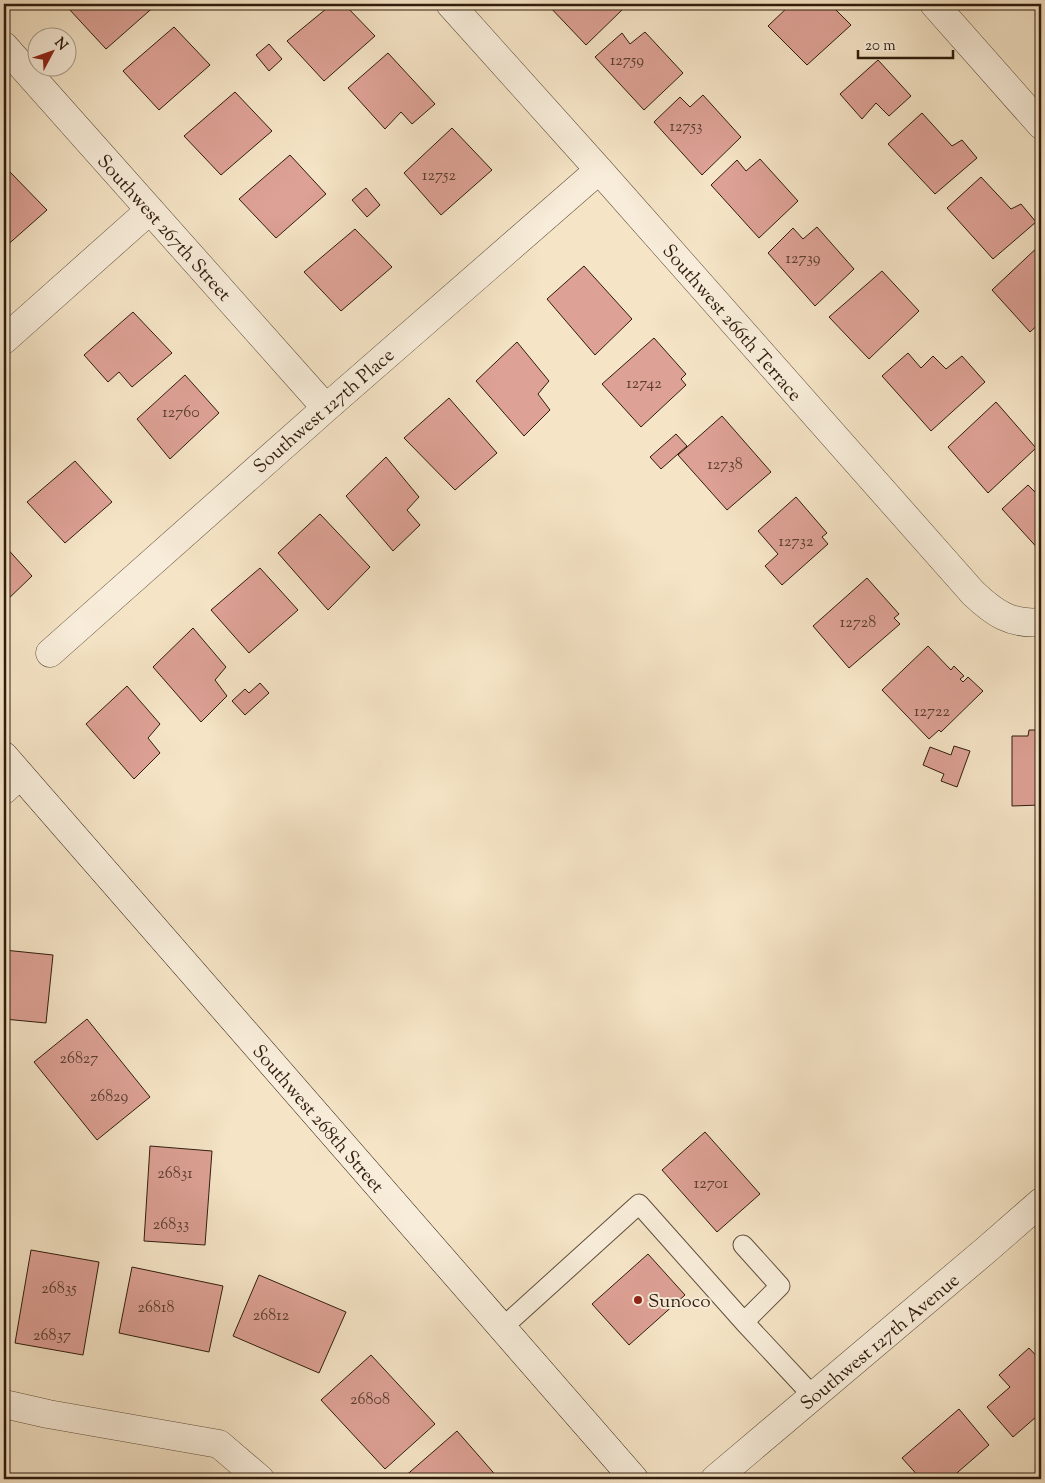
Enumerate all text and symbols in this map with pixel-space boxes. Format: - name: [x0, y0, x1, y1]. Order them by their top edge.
- north arrow: [28, 28, 78, 78]
- scale bar: [858, 28, 952, 60]
- text: N: [49, 34, 72, 56]
- text: 20 m: [865, 36, 896, 57]
- house number: 12759: [610, 50, 644, 73]
- house number: 12753: [670, 116, 702, 139]
- street label: Southwest 267th Street: [90, 149, 237, 308]
- house number: 12752: [422, 165, 456, 188]
- street label: Southwest 266th Terrace: [655, 239, 807, 408]
- house number: 12739: [785, 248, 821, 271]
- street label: Southwest 127th Place: [248, 343, 401, 481]
- house number: 12742: [626, 373, 662, 396]
- house number: 12760: [162, 402, 200, 425]
- house number: 12738: [707, 454, 743, 477]
- house number: 12732: [779, 531, 814, 554]
- house number: 12728: [840, 612, 876, 635]
- house number: 12722: [914, 701, 950, 724]
- street label: Southwest 268th Street: [245, 1039, 390, 1200]
- house number: 26827: [60, 1048, 98, 1071]
- house number: 26829: [90, 1086, 128, 1109]
- house number: 26831: [157, 1163, 193, 1186]
- house number: 12701: [694, 1173, 729, 1196]
- house number: 26833: [153, 1214, 189, 1237]
- street label: Southwest 127th Avenue: [795, 1268, 966, 1418]
- house number: 26835: [41, 1278, 77, 1301]
- place label: Sunoco: [648, 1289, 711, 1316]
- marker: Sunoco: [632, 1294, 644, 1306]
- house number: 26818: [138, 1297, 174, 1320]
- house number: 26812: [253, 1305, 290, 1328]
- house number: 26837: [33, 1325, 71, 1348]
- house number: 26808: [350, 1389, 390, 1412]

